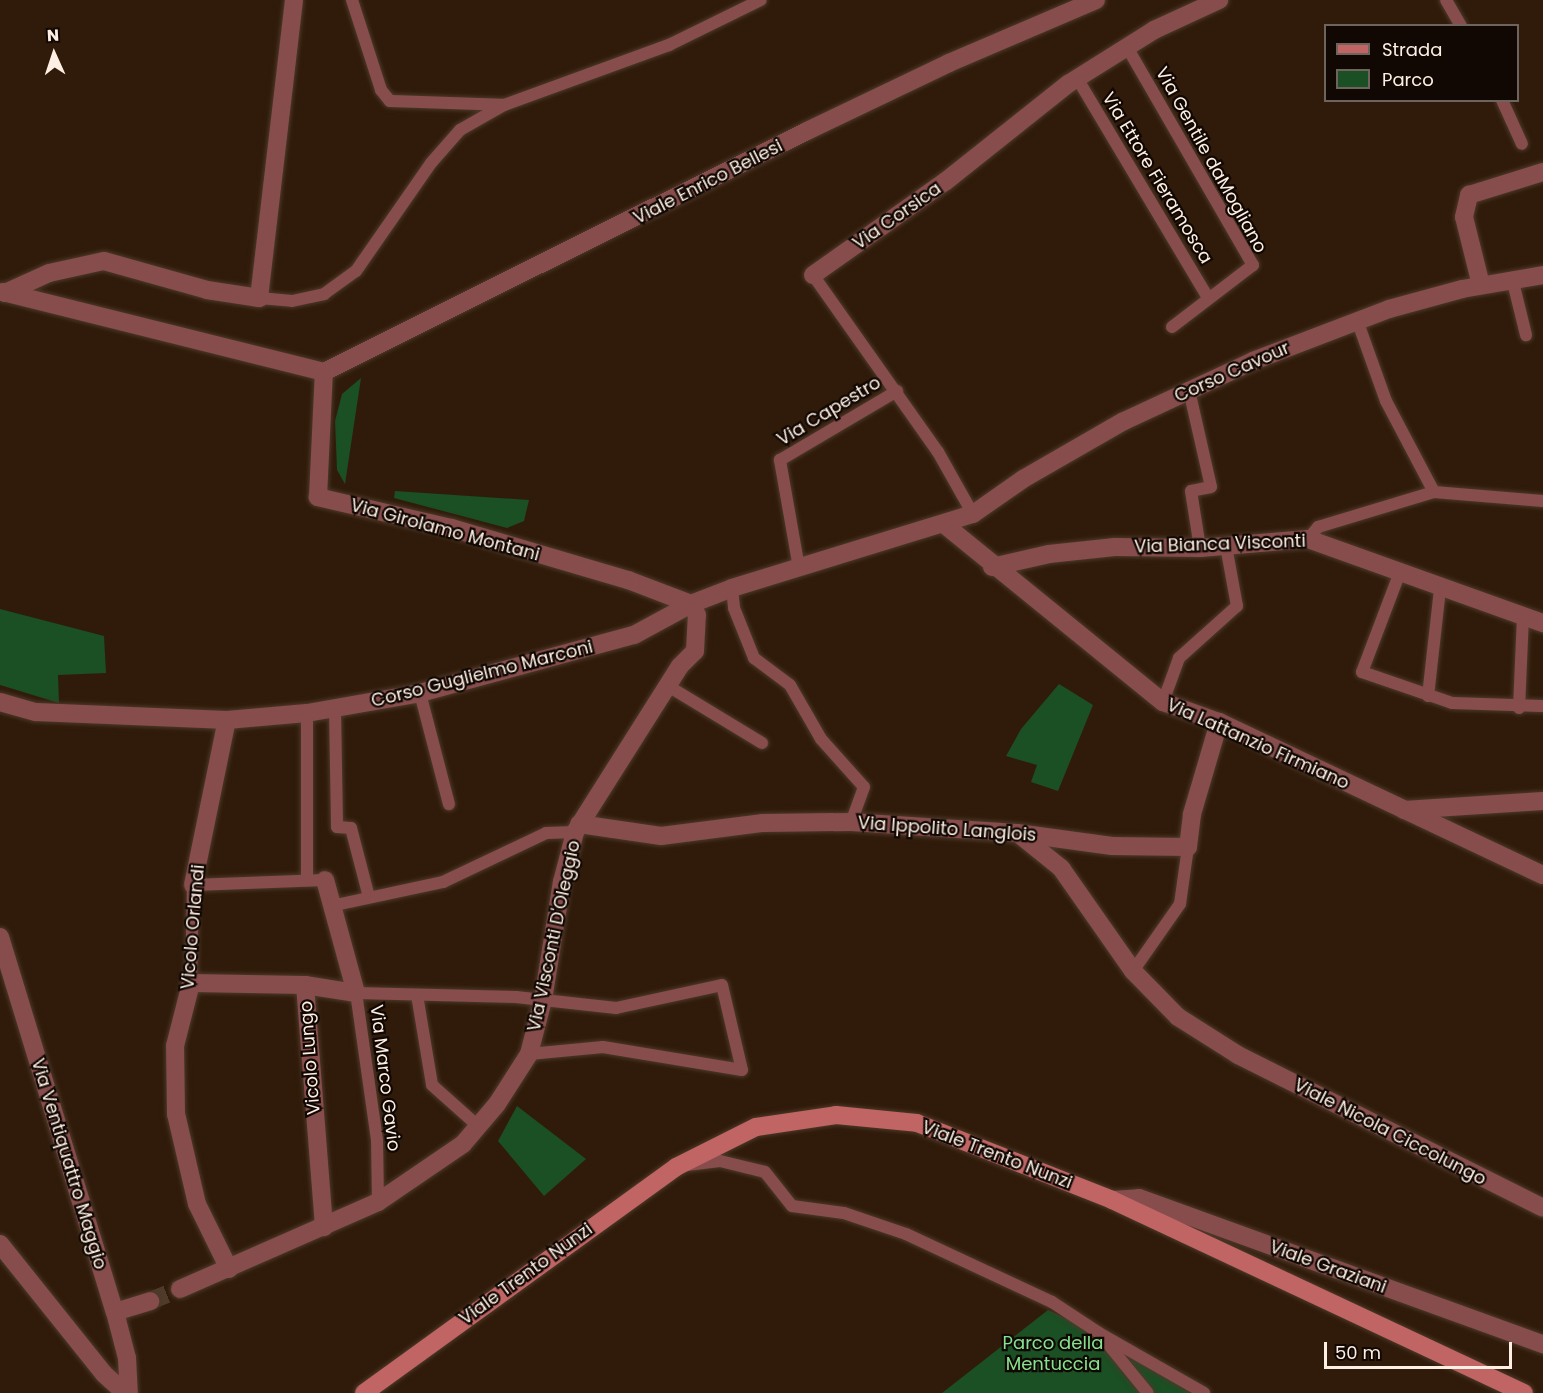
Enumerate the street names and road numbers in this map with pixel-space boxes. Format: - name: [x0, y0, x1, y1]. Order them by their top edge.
- street label: Via Gentile daMogliano: [1151, 63, 1271, 257]
- street label: Via Ettore Fieramosca: [1097, 88, 1217, 268]
- street label: Viale Enrico Bellesi: [630, 135, 786, 229]
- street label: Via Corsica: [849, 178, 945, 254]
- street label: Corso Cavour: [1171, 337, 1293, 407]
- street label: Via Capestro: [773, 372, 885, 450]
- street label: Via Girolamo Montani: [348, 494, 542, 566]
- street label: Via Bianca Visconti: [1134, 530, 1306, 558]
- street label: Corso Guglielmo Marconi: [369, 636, 595, 712]
- street label: Via Lattanzio Firmiano: [1163, 694, 1353, 794]
- street label: Via Ippolito Langlois: [857, 812, 1037, 846]
- street label: Via Visconti D'Oleggio: [523, 838, 585, 1034]
- street label: Vicolo Orlandi: [177, 864, 209, 990]
- street label: Vicolo Lungo: [295, 1000, 325, 1116]
- street label: Via Marco Gavio: [365, 1004, 405, 1152]
- street label: Via Ventiquattro Maggio: [27, 1056, 111, 1272]
- street label: Viale Nicola Ciccolungo: [1290, 1074, 1490, 1190]
- street label: Viale Trento Nunzi: [919, 1116, 1075, 1194]
- street label: Viale Trento Nunzi: [455, 1218, 597, 1330]
- street label: Viale Graziani: [1267, 1236, 1389, 1298]

